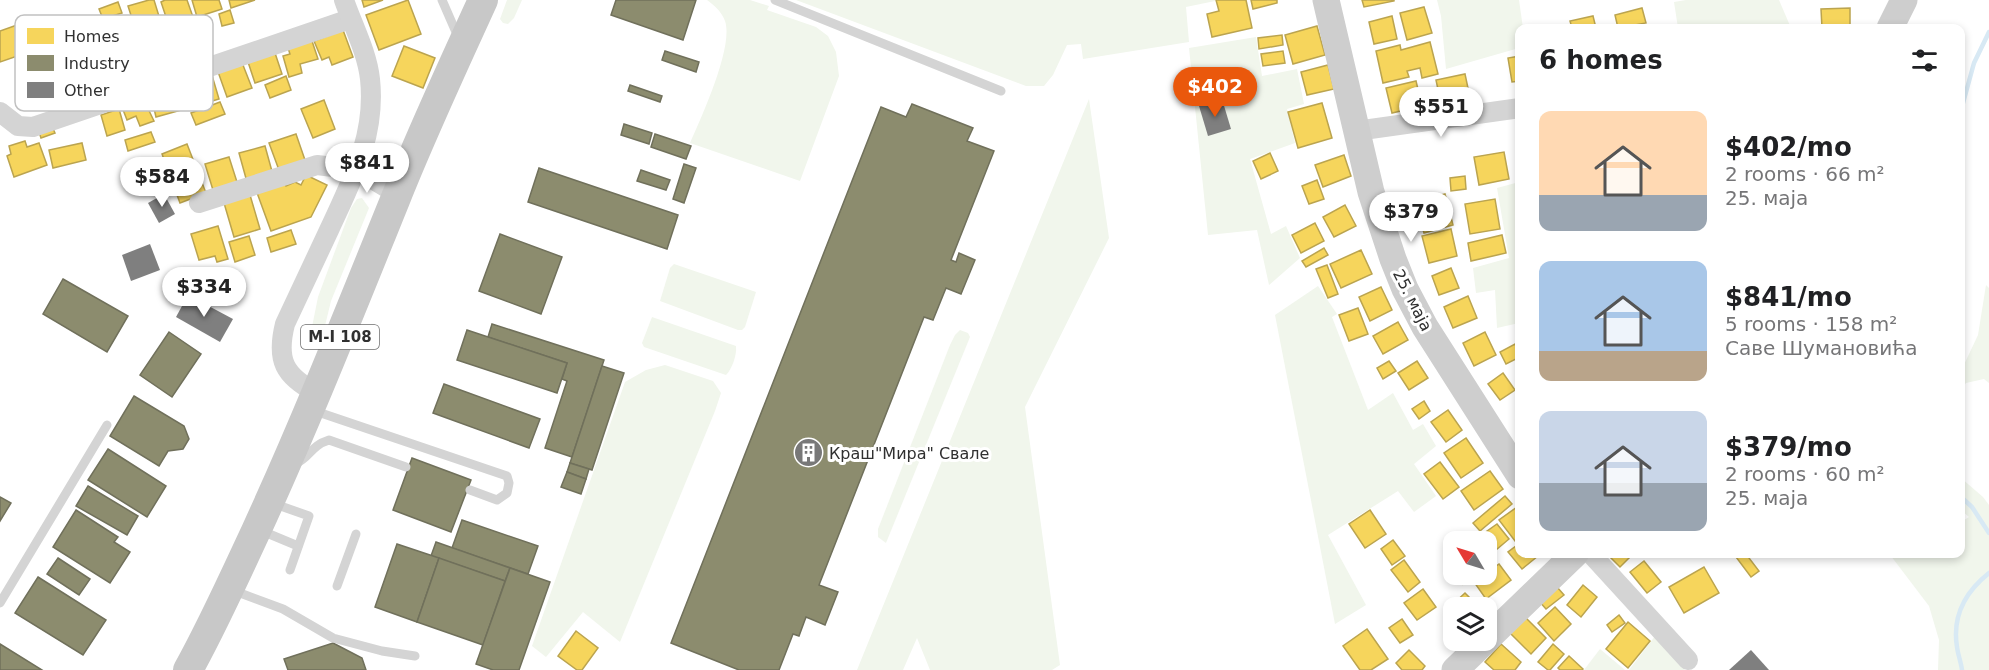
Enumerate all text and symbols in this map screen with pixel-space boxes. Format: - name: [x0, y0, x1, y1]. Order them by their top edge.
- legend: [15, 15, 213, 111]
- text: Homes: [64, 27, 120, 46]
- icon: filters: [1908, 44, 1941, 77]
- text: 6 homes: [1539, 45, 1663, 75]
- text: Industry: [64, 54, 130, 73]
- pin: $402: [1179, 67, 1251, 118]
- text: $402: [1187, 74, 1243, 98]
- text: Other: [64, 81, 110, 100]
- pin: $551: [1405, 87, 1477, 138]
- text: $551: [1413, 94, 1469, 118]
- text: $402/mo: [1725, 132, 1852, 162]
- icon: home: [1587, 135, 1659, 207]
- pin: $841: [331, 143, 403, 194]
- text: $841: [339, 150, 395, 174]
- pin: $584: [126, 157, 198, 208]
- text: 2 rooms · 66 m²: [1725, 162, 1885, 186]
- text: $584: [134, 164, 190, 188]
- text: 25. маја: [1725, 186, 1808, 210]
- pin: $379: [1375, 192, 1447, 243]
- text: $379: [1383, 199, 1439, 223]
- street label: 25. маја: [1389, 266, 1436, 334]
- pin: $334: [168, 267, 240, 318]
- text: $334: [176, 274, 232, 298]
- text: $841/mo: [1725, 282, 1852, 312]
- icon: home: [1587, 285, 1659, 357]
- text: 5 rooms · 158 m²: [1725, 312, 1897, 336]
- road number: M-I 108: [301, 325, 379, 349]
- text: Саве Шумановића: [1725, 336, 1918, 360]
- text: $379/mo: [1725, 432, 1852, 462]
- icon: home: [1587, 435, 1659, 507]
- building icon: Краш"Мира" Свале: [792, 437, 824, 469]
- place label: Краш"Мира" Свале: [829, 444, 989, 463]
- text: 2 rooms · 60 m²: [1725, 462, 1885, 486]
- text: 25. маја: [1725, 486, 1808, 510]
- north arrow: [1443, 531, 1497, 585]
- map controls: [1443, 531, 1497, 651]
- button: layers: [1443, 597, 1497, 651]

